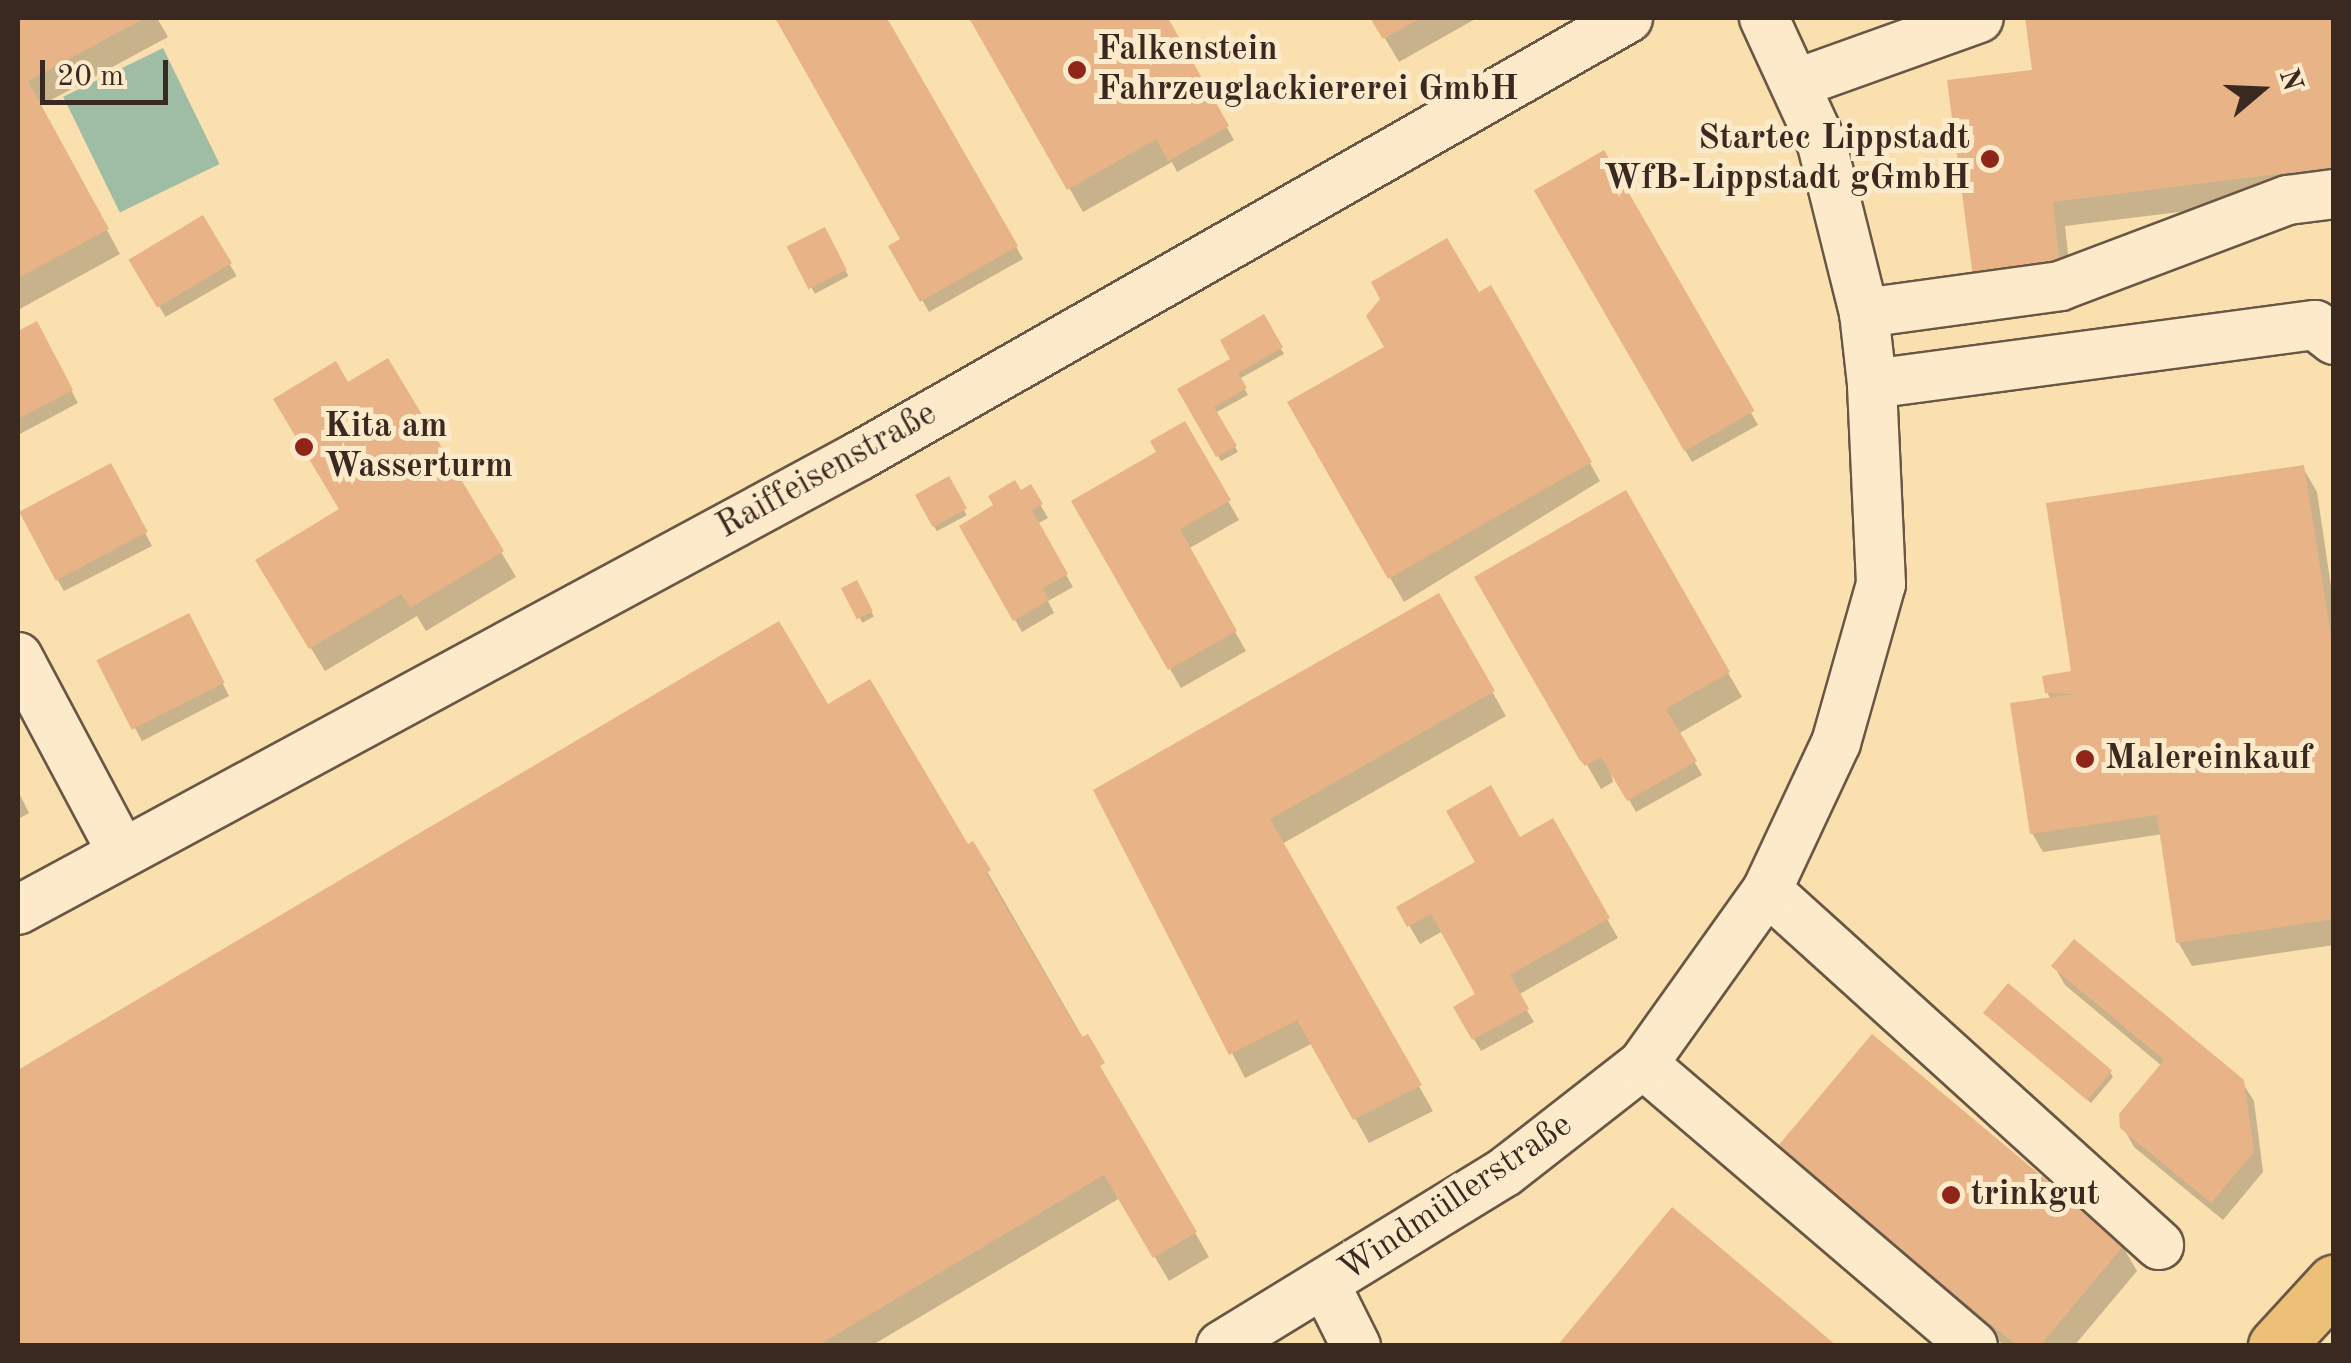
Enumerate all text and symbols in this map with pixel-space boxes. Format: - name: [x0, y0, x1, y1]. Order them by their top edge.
- place label: Falkenstein Fahrzeuglackiererei GmbH: [1097, 29, 1519, 111]
- scale bar: [45, 40, 172, 102]
- north arrow: [2211, 40, 2311, 140]
- marker: Falkenstein Fahrzeuglackiererei GmbH: [1066, 59, 1088, 81]
- text: 20 m: [57, 62, 124, 92]
- text: N: [2273, 66, 2306, 95]
- place label: Startec Lippstadt WfB-Lippstadt gGmbH: [1604, 118, 1970, 200]
- marker: Startec Lippstadt WfB-Lippstadt gGmbH: [1979, 148, 2001, 170]
- street label: Raiffeisenstraße: [710, 393, 944, 549]
- place label: Kita am Wasserturm: [324, 406, 513, 488]
- marker: Kita am Wasserturm: [293, 436, 315, 458]
- place label: Malereinkauf: [2105, 738, 2312, 780]
- marker: Malereinkauf: [2074, 748, 2096, 770]
- street label: Windmüllerstraße: [1332, 1105, 1580, 1291]
- place label: trinkgut: [1971, 1174, 2100, 1216]
- marker: trinkgut: [1940, 1184, 1962, 1206]

